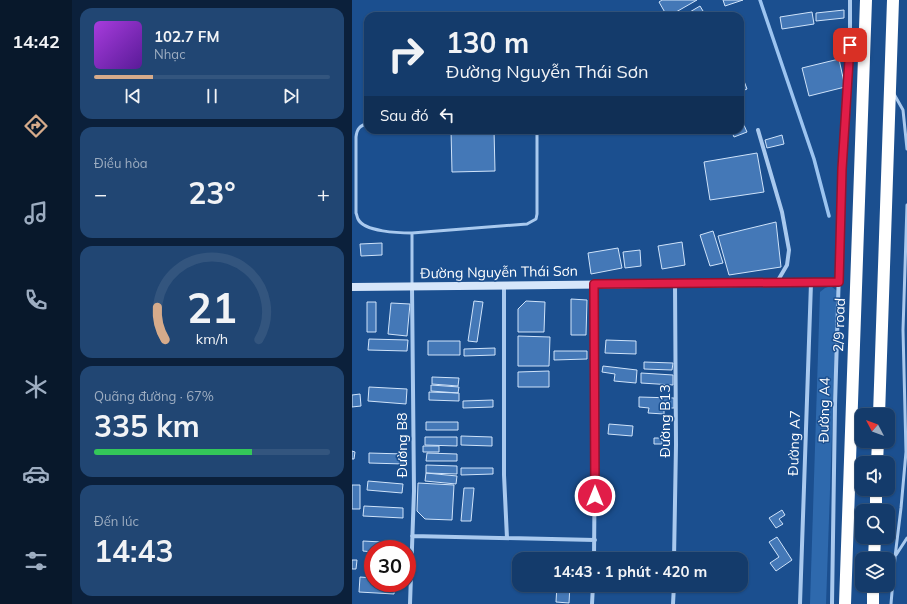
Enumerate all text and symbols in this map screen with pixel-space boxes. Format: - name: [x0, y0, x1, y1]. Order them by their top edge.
- text: 130 m: [446, 25, 529, 60]
- text: 102.7 FM: [154, 27, 219, 46]
- icon: right: [380, 28, 432, 80]
- pin: [833, 28, 867, 62]
- text: 14:42: [12, 30, 60, 53]
- icon: arrive: [839, 34, 861, 56]
- text: Nhạc: [154, 46, 186, 62]
- text: Đường Nguyễn Thái Sơn: [446, 60, 649, 83]
- icon: previous: [122, 85, 144, 107]
- icon: pause: [201, 85, 223, 107]
- icon: next: [280, 85, 302, 107]
- icon: left: [436, 104, 458, 126]
- text: Sau đó: [380, 106, 428, 125]
- icon: directions: [22, 112, 50, 140]
- text: Điều hòa: [94, 155, 148, 171]
- text: 23°: [188, 174, 236, 212]
- text: −: [94, 180, 107, 208]
- text: +: [317, 180, 330, 208]
- icon: music: [22, 199, 50, 227]
- street label: Đường Nguyễn Thái Sơn: [420, 262, 578, 282]
- text: 21: [187, 281, 237, 333]
- icon: phone: [22, 286, 50, 314]
- street label: 2/9 road: [829, 298, 849, 352]
- text: km/h: [196, 330, 228, 348]
- icon: climate: [22, 373, 50, 401]
- street label: Đường A4: [814, 376, 834, 443]
- street label: Đường B13: [656, 384, 674, 458]
- text: Quãng đường · 67%: [94, 388, 214, 404]
- text: 335 km: [94, 407, 200, 445]
- north arrow: [855, 408, 895, 448]
- map controls: [855, 408, 895, 592]
- street label: Đường A7: [784, 410, 804, 476]
- street label: Đường B8: [393, 413, 411, 477]
- button: sound: [855, 456, 895, 496]
- icon: car: [22, 460, 50, 488]
- position arrow: [574, 475, 616, 517]
- button: search: [855, 504, 895, 544]
- text: Đến lúc: [94, 513, 139, 529]
- text: 14:43: [94, 532, 173, 570]
- speed limit sign: 30: [364, 540, 416, 592]
- icon: filters: [22, 547, 50, 575]
- button: layers: [855, 552, 895, 592]
- text: 14:43 · 1 phút · 420 m: [553, 562, 707, 581]

